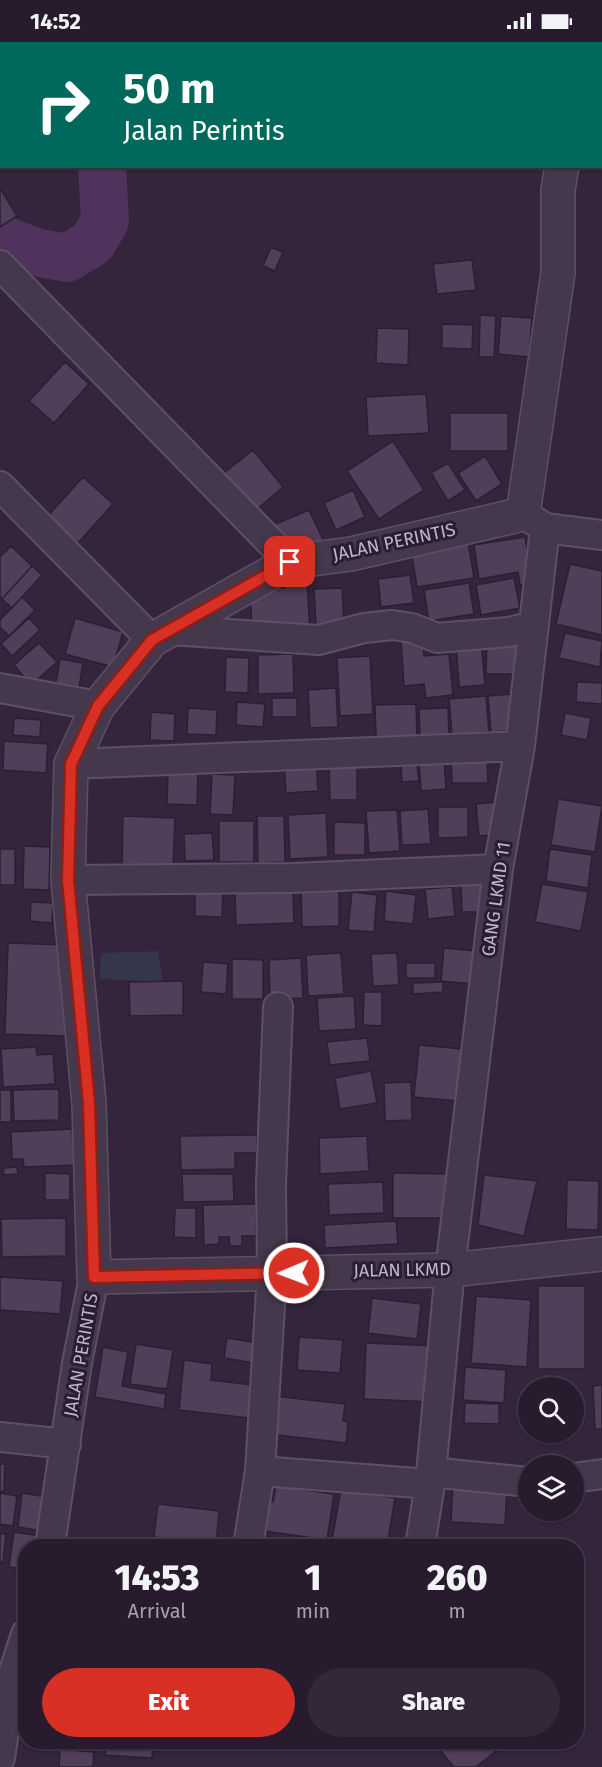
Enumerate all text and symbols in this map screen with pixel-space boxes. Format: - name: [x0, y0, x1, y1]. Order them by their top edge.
- text: 14:52: [30, 8, 81, 35]
- text: 50 m: [123, 64, 216, 114]
- icon: right: [24, 66, 102, 144]
- text: Jalan Perintis: [123, 115, 285, 147]
- street label: JALAN PERINTIS: [331, 518, 458, 566]
- pin: [264, 536, 315, 587]
- icon: arrive: [273, 545, 306, 578]
- street label: GANG LKMD 11: [477, 840, 515, 958]
- position arrow: [262, 1241, 326, 1305]
- street label: JALAN LKMD: [353, 1258, 451, 1282]
- street label: JALAN PERINTIS: [59, 1291, 103, 1419]
- map controls: [518, 1377, 584, 1521]
- button: search: [518, 1377, 584, 1443]
- button: layers: [518, 1455, 584, 1521]
- text: 14:53: [114, 1556, 199, 1600]
- text: 1: [305, 1556, 322, 1600]
- text: 260: [427, 1556, 488, 1600]
- text: Arrival: [128, 1599, 186, 1623]
- text: min: [296, 1599, 330, 1623]
- text: m: [449, 1599, 466, 1623]
- button: Exit: [42, 1668, 295, 1737]
- button: Share: [307, 1668, 560, 1737]

